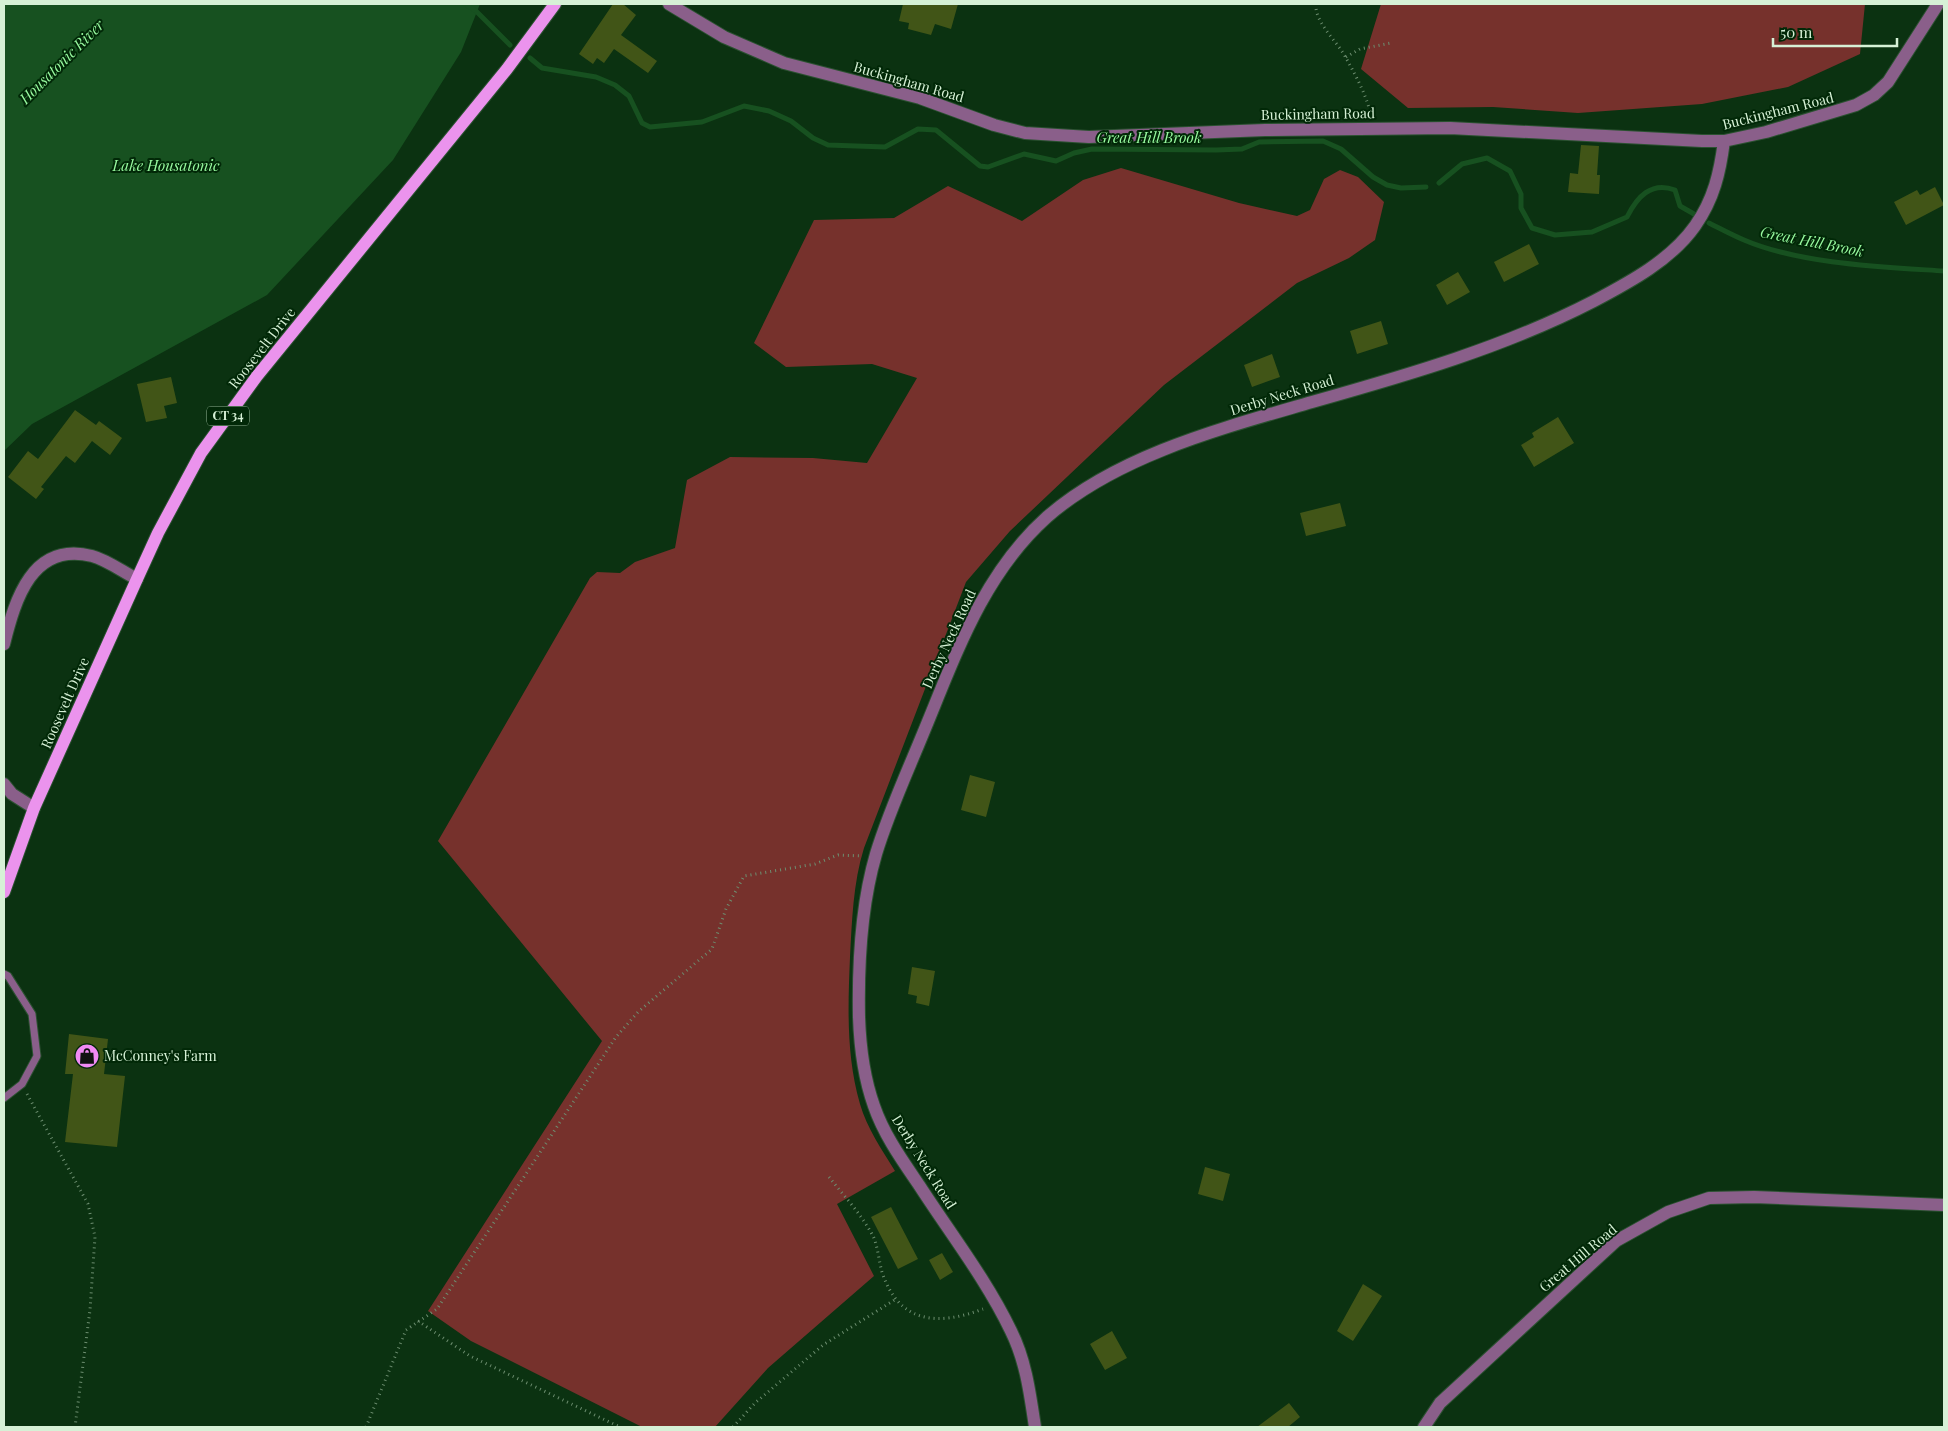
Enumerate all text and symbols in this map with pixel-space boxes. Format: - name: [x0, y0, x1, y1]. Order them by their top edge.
- water label: Housatonic River: [14, 14, 108, 108]
- scale bar: [1773, 15, 1897, 47]
- text: 50 m: [1780, 22, 1813, 42]
- street label: Buckingham Road: [852, 57, 967, 106]
- street label: Buckingham Road: [1720, 88, 1836, 134]
- street label: Buckingham Road: [1261, 103, 1375, 124]
- water label: Great Hill Brook: [1096, 127, 1202, 147]
- water label: Lake Housatonic: [112, 155, 220, 175]
- water label: Great Hill Brook: [1759, 221, 1866, 261]
- street label: Roosevelt Drive: [224, 303, 299, 392]
- street label: Derby Neck Road: [1228, 370, 1336, 419]
- road number: CT 34: [207, 406, 249, 426]
- street label: Derby Neck Road: [917, 586, 980, 692]
- street label: Roosevelt Drive: [36, 654, 93, 751]
- shop icon: McConney's Farm: [74, 1043, 100, 1069]
- place label: McConney's Farm: [104, 1046, 217, 1065]
- street label: Derby Neck Road: [888, 1111, 961, 1212]
- street label: Great Hill Road: [1535, 1219, 1621, 1296]

